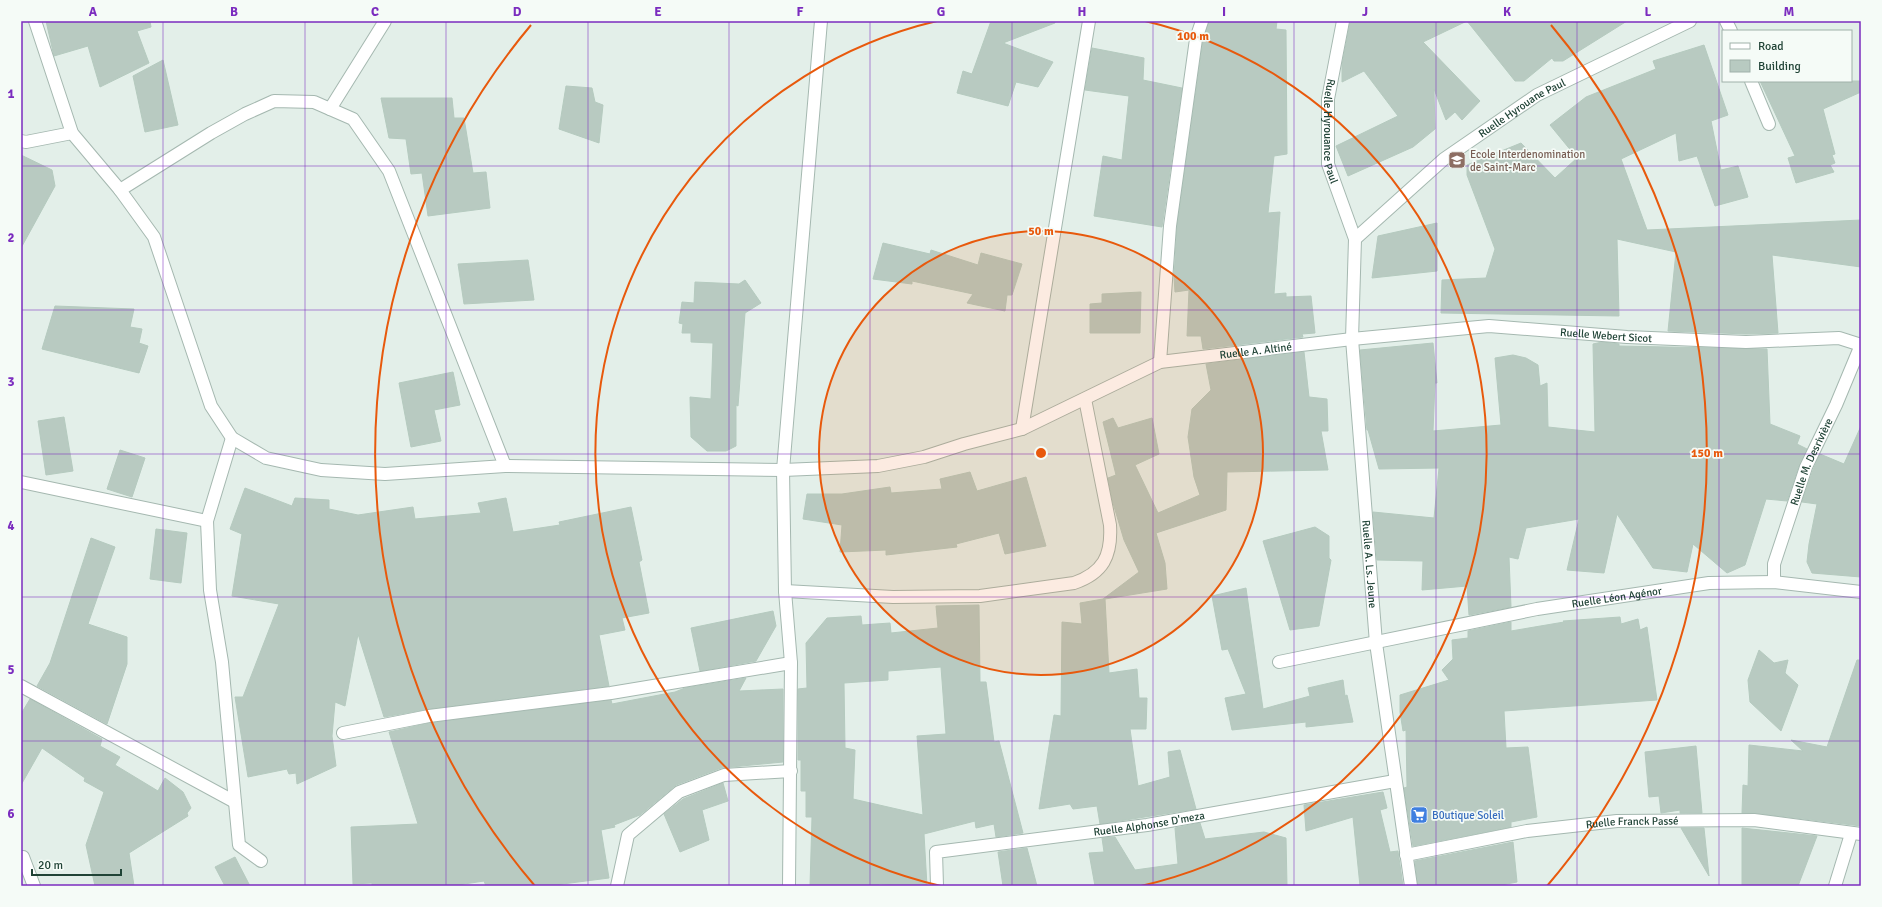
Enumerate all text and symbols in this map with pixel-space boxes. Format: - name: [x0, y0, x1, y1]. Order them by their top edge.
- text: A: [89, 4, 98, 20]
- text: B: [230, 4, 238, 20]
- text: C: [371, 4, 379, 20]
- text: D: [513, 4, 522, 20]
- text: E: [654, 4, 662, 20]
- text: F: [797, 4, 804, 20]
- text: G: [937, 4, 945, 20]
- text: H: [1078, 4, 1086, 20]
- text: I: [1222, 4, 1226, 20]
- text: J: [1362, 4, 1368, 20]
- text: K: [1503, 4, 1511, 20]
- text: L: [1645, 4, 1652, 20]
- text: M: [1784, 4, 1795, 20]
- text: 100 m: [1177, 29, 1209, 44]
- legend: [1722, 30, 1852, 82]
- text: Road: [1758, 39, 1784, 54]
- text: Building: [1758, 59, 1801, 74]
- street label: Ruelle Hyrouane Paul: [1476, 76, 1568, 140]
- street label: Ruelle Hyrouance Paul: [1321, 78, 1341, 185]
- text: 1: [7, 86, 15, 102]
- place label: Ecole Interdenomination de Saint-Marc: [1470, 148, 1585, 174]
- school or university icon: Ecole Interdenomination de Saint-Marc: [1447, 150, 1467, 170]
- text: 50 m: [1028, 224, 1054, 239]
- text: 2: [7, 230, 15, 246]
- street label: Ruelle Webert Sicot: [1560, 325, 1652, 345]
- street label: Ruelle A. Altiné: [1219, 340, 1293, 361]
- text: 3: [7, 374, 15, 390]
- street label: Ruelle M. Desrivière: [1787, 416, 1835, 507]
- centre of rings: [1034, 446, 1048, 460]
- text: 150 m: [1691, 446, 1723, 461]
- text: 4: [7, 518, 15, 534]
- street label: Ruelle A. Ls. Jeune: [1360, 520, 1380, 609]
- street label: Ruelle Léon Agénor: [1571, 584, 1663, 610]
- text: 5: [7, 662, 15, 678]
- supermarket icon: B0utique Soleil: [1409, 805, 1429, 825]
- text: 6: [7, 806, 15, 822]
- street label: Ruelle Alphonse D'meza: [1093, 808, 1206, 838]
- place label: B0utique Soleil: [1432, 809, 1504, 822]
- street label: Ruelle Franck Passé: [1585, 814, 1679, 831]
- scale bar: [32, 851, 121, 877]
- text: 20 m: [38, 858, 63, 873]

